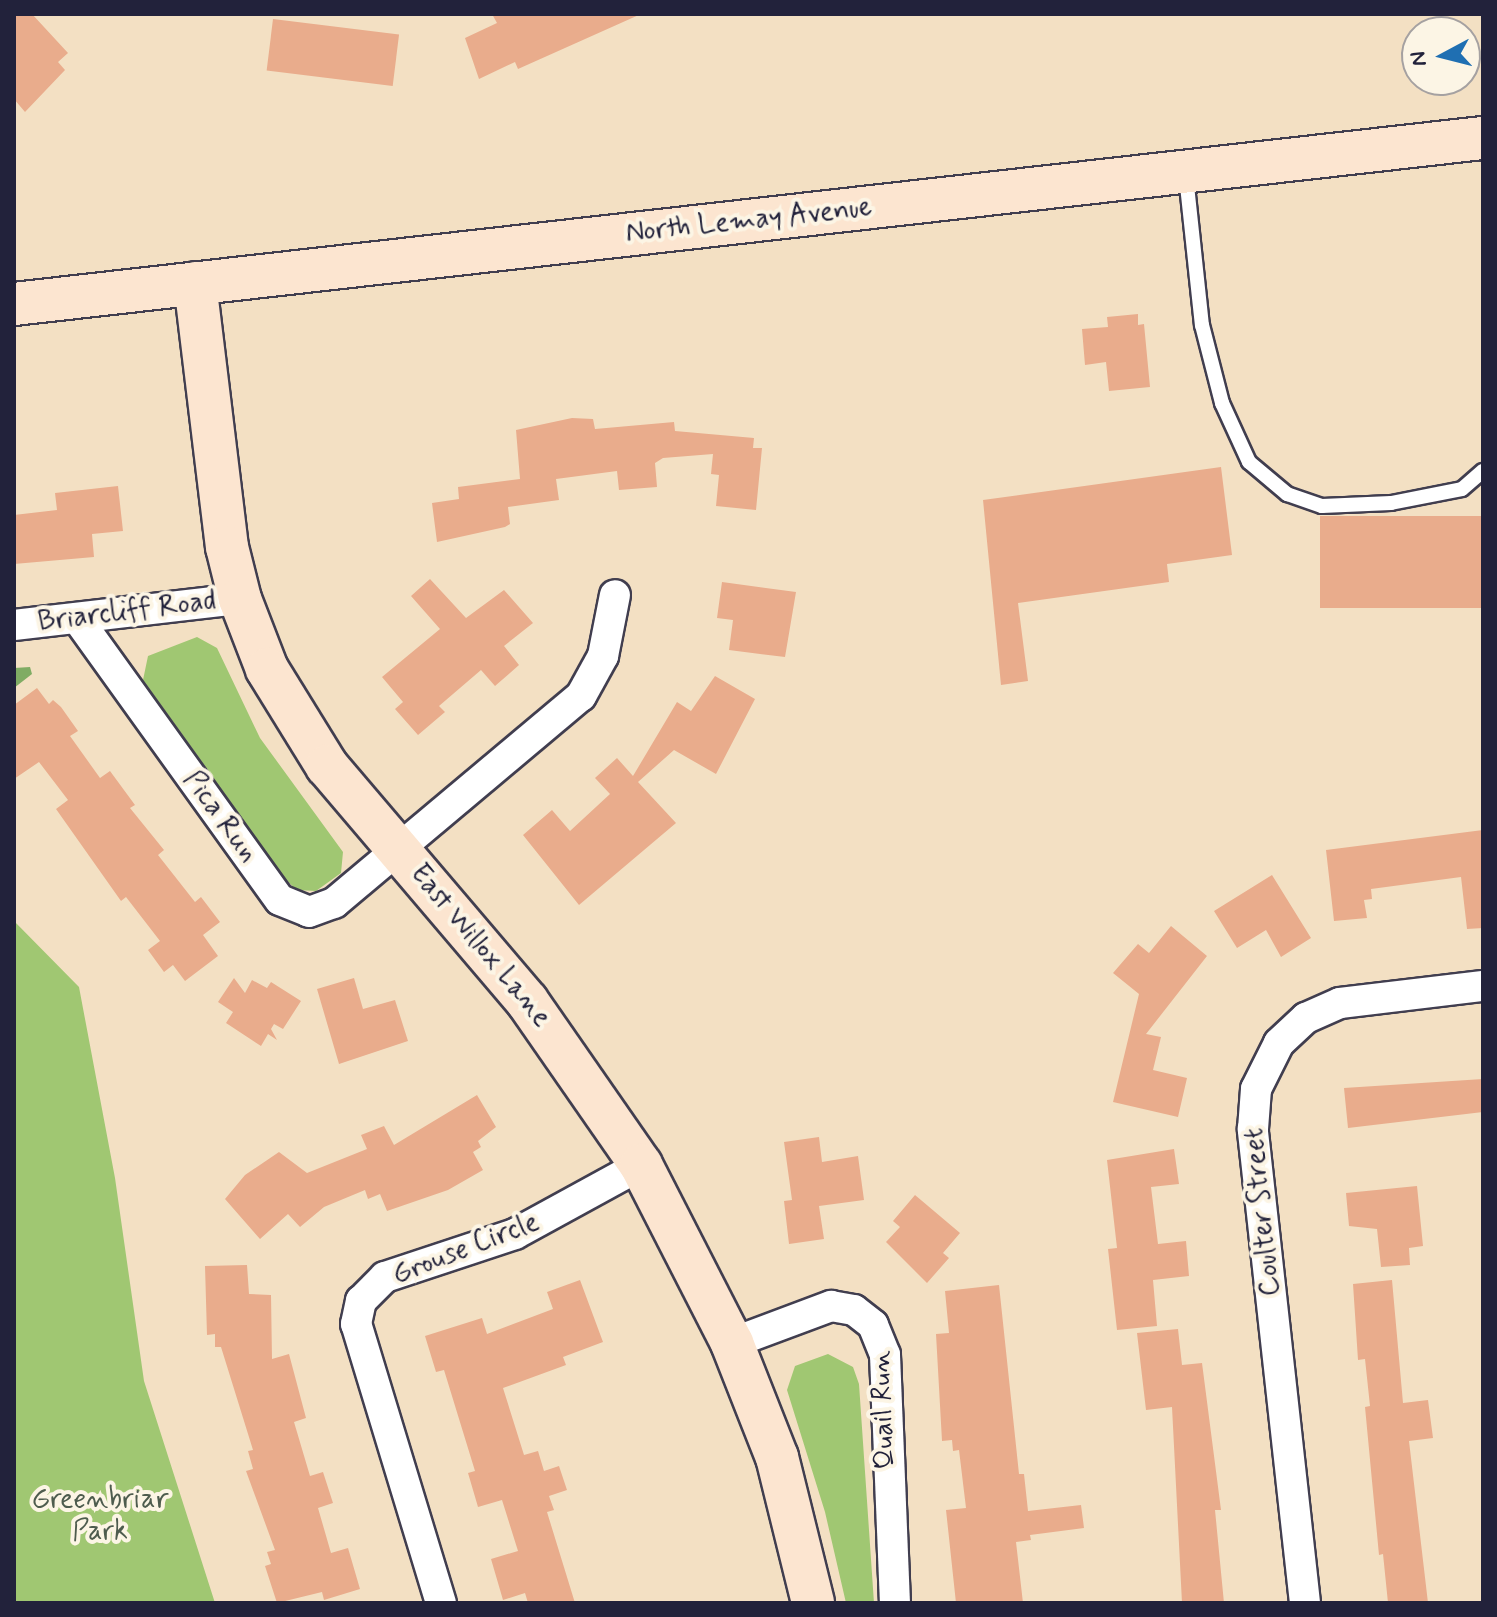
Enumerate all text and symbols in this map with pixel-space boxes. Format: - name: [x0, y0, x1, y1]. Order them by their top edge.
- north arrow: [1401, 16, 1481, 96]
- text: N: [1404, 50, 1434, 68]
- street label: North Lemay Avenue: [622, 191, 876, 251]
- street label: Briarcliff Road: [37, 585, 217, 639]
- street label: Pica Run: [177, 766, 263, 868]
- street label: East Willox Lane: [404, 860, 556, 1032]
- street label: Coulter Street: [1237, 1124, 1289, 1300]
- street label: Grouse Circle: [387, 1205, 545, 1293]
- street label: Quail Run: [865, 1353, 903, 1467]
- park label: Greenbriar Park: [31, 1483, 169, 1549]

